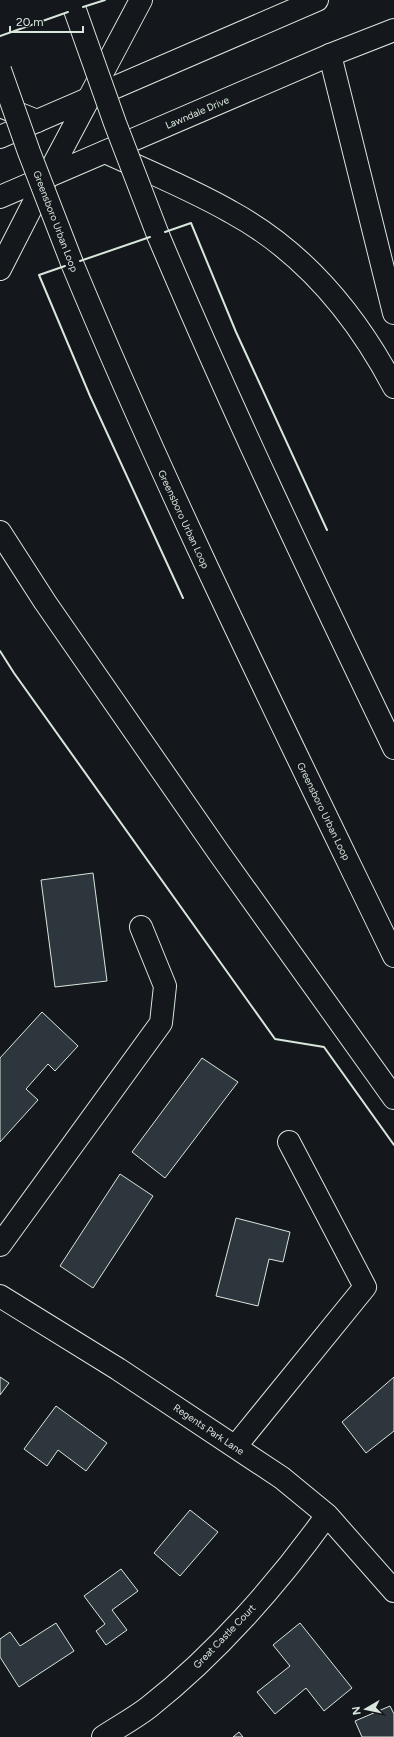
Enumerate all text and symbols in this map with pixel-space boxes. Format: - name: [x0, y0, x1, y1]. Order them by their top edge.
- scale bar: [10, 8, 83, 34]
- text: 20 m: [16, 15, 44, 29]
- street label: Lawndale Drive: [163, 93, 231, 132]
- street label: Greensboro Urban Loop: [30, 169, 81, 274]
- street label: Greensboro Urban Loop: [155, 468, 212, 571]
- street label: Greensboro Urban Loop: [294, 760, 353, 863]
- street label: Regents Park Lane: [171, 1401, 247, 1458]
- street label: Great Castle Court: [190, 1601, 259, 1671]
- north arrow: [346, 1689, 386, 1729]
- text: N: [350, 1705, 364, 1716]

